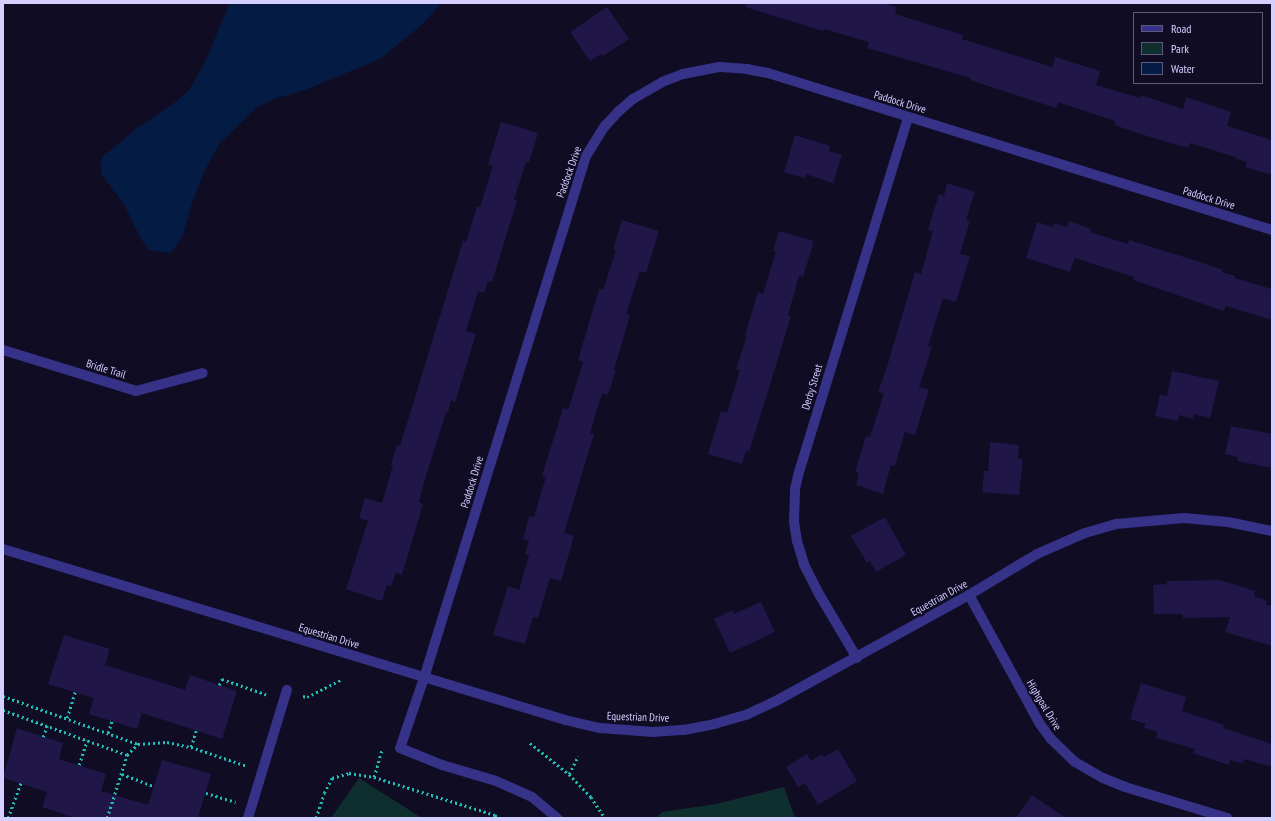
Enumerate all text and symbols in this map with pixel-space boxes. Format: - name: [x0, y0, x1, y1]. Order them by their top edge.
- legend: [1133, 12, 1263, 84]
- text: Road: [1171, 21, 1191, 36]
- text: Park: [1171, 41, 1189, 56]
- text: Water: [1171, 61, 1195, 76]
- street label: Paddock Drive: [872, 88, 928, 116]
- street label: Paddock Drive: [554, 144, 584, 200]
- street label: Paddock Drive: [1181, 184, 1237, 212]
- street label: Bridle Trail: [84, 357, 128, 381]
- street label: Derby Street: [799, 362, 825, 412]
- street label: Paddock Drive: [458, 454, 486, 510]
- street label: Equestrian Drive: [908, 577, 970, 619]
- street label: Equestrian Drive: [297, 621, 361, 651]
- street label: Highgoal Drive: [1024, 677, 1064, 733]
- street label: Equestrian Drive: [607, 709, 669, 725]

